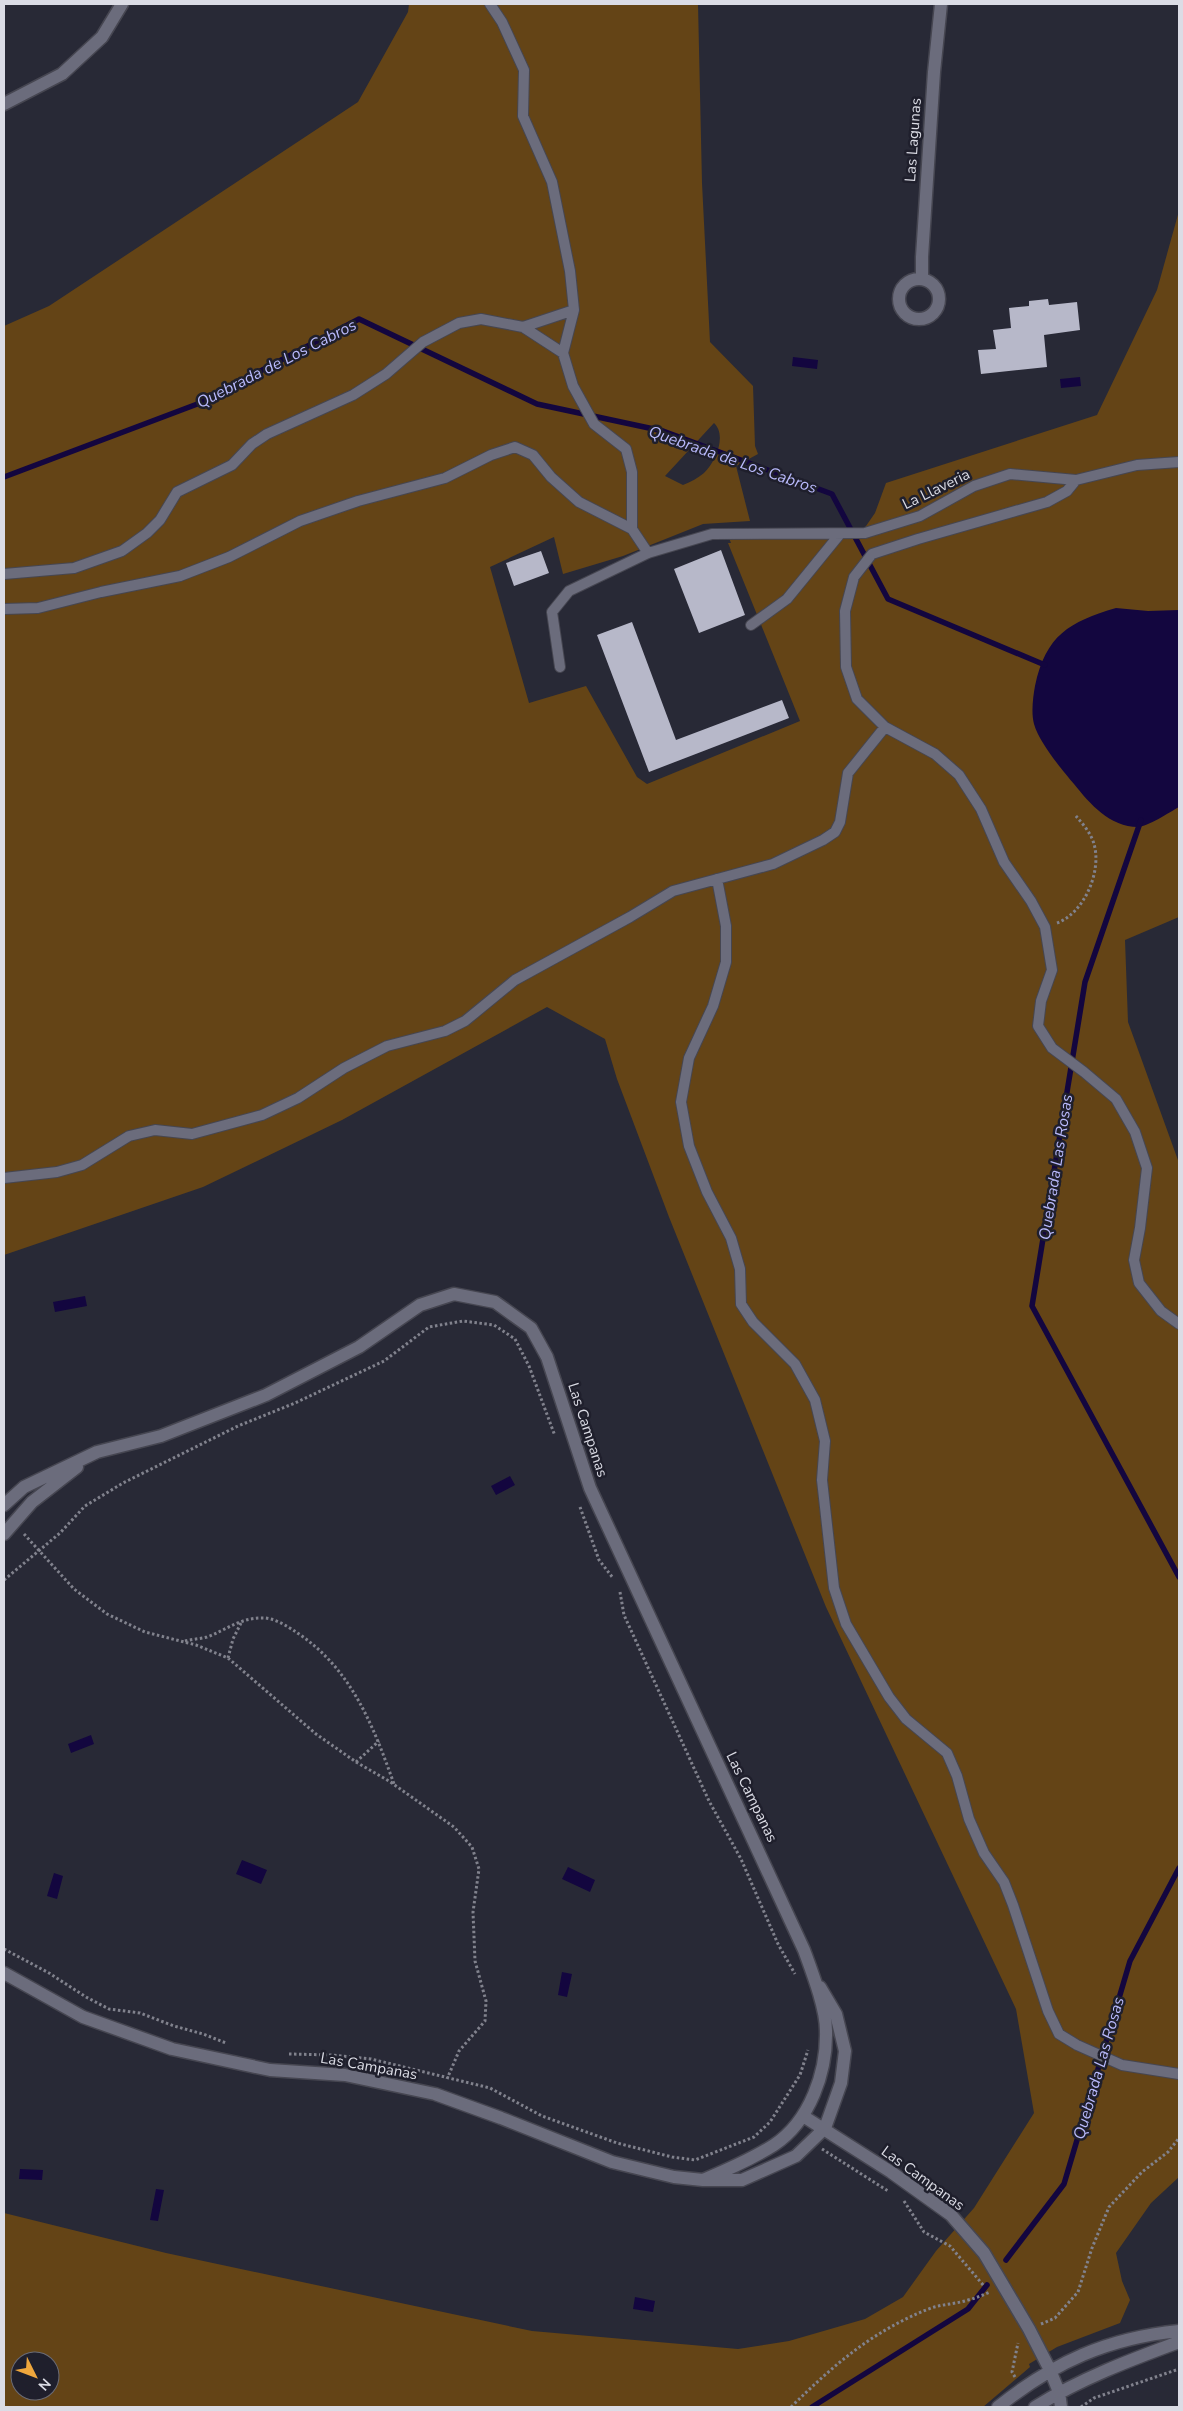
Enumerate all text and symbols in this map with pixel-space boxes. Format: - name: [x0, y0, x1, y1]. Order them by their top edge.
- street label: Las Lagunas: [900, 97, 926, 183]
- water label: Quebrada de Los Cabros: [193, 314, 361, 414]
- water label: Quebrada de Los Cabros: [645, 421, 820, 499]
- street label: La Llaveria: [899, 464, 973, 514]
- water label: Quebrada Las Rosas: [1034, 1092, 1078, 1242]
- street label: Las Campanas: [563, 1380, 613, 1480]
- street label: Las Campanas: [721, 1748, 783, 1846]
- water label: Quebrada Las Rosas: [1068, 1994, 1130, 2142]
- street label: Las Campanas: [319, 2048, 419, 2084]
- street label: Las Campanas: [877, 2141, 969, 2215]
- north arrow: [10, 2351, 60, 2401]
- text: N: [34, 2374, 55, 2395]

